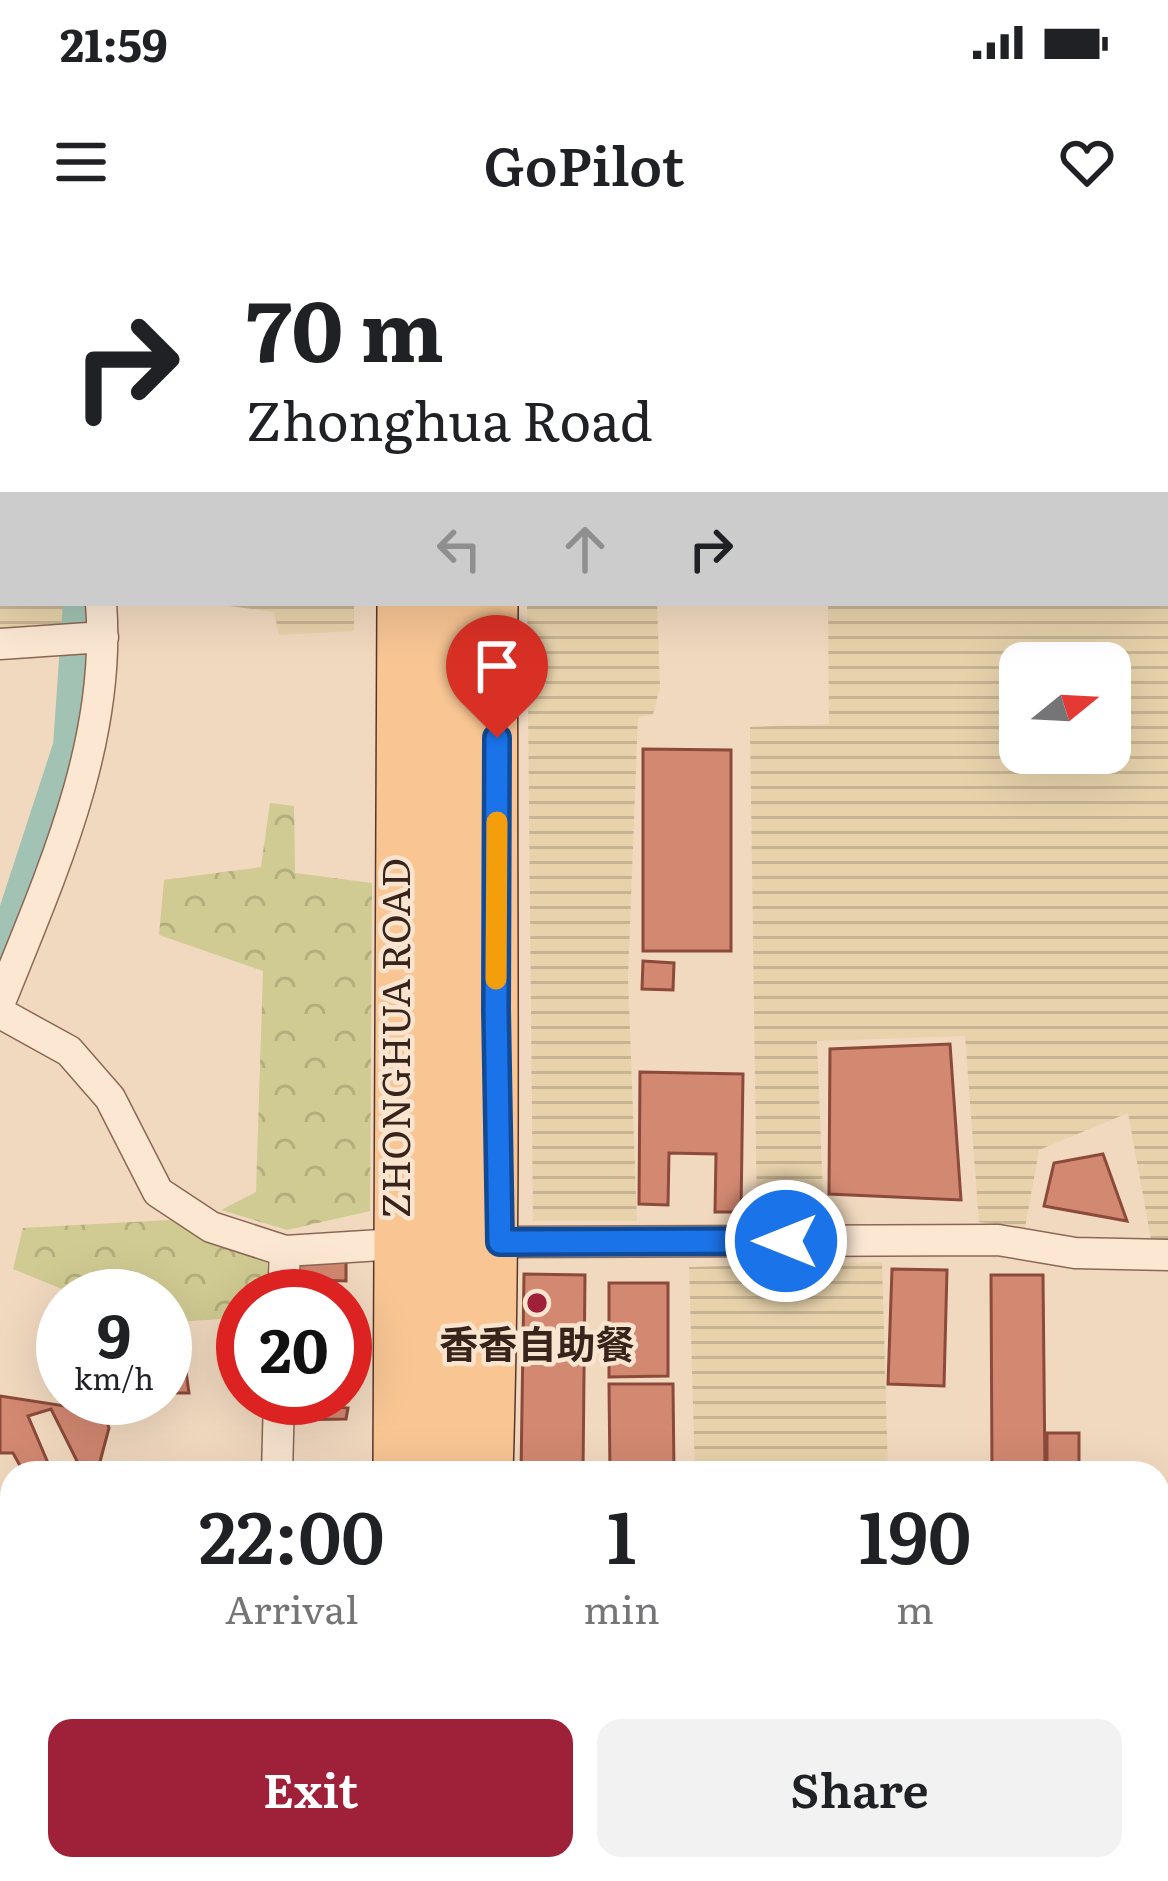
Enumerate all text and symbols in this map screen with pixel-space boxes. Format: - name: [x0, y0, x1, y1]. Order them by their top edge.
- text: 21:59: [60, 9, 168, 76]
- text: GoPilot: [484, 122, 684, 203]
- icon: menu: [48, 129, 114, 195]
- icon: heart: [1054, 129, 1120, 195]
- text: 70 m: [246, 263, 444, 388]
- icon: right: [48, 288, 204, 444]
- text: Zhonghua Road: [246, 377, 653, 458]
- icon: left: [426, 516, 492, 582]
- icon: ahead: [552, 516, 618, 582]
- icon: right: [678, 516, 744, 582]
- pin: [446, 615, 548, 738]
- icon: arrive: [464, 633, 530, 699]
- north arrow: [999, 642, 1131, 774]
- map controls: [999, 642, 1131, 774]
- street label: ZHONGHUA ROAD: [364, 858, 422, 1218]
- position arrow: [723, 1178, 849, 1304]
- speed limit sign: 20: [216, 1269, 372, 1425]
- text: 9: [97, 1287, 131, 1376]
- marker: 香香自助餐: [524, 1290, 550, 1316]
- place label: 香香自助餐: [439, 1313, 635, 1371]
- text: km/h: [74, 1355, 154, 1399]
- text: 22:00: [199, 1479, 385, 1586]
- text: 1: [607, 1479, 636, 1586]
- text: 190: [859, 1479, 971, 1586]
- text: Arrival: [225, 1578, 358, 1636]
- text: min: [583, 1578, 660, 1636]
- text: m: [896, 1578, 934, 1636]
- button: Exit: [48, 1719, 573, 1857]
- button: Share: [597, 1719, 1122, 1857]

